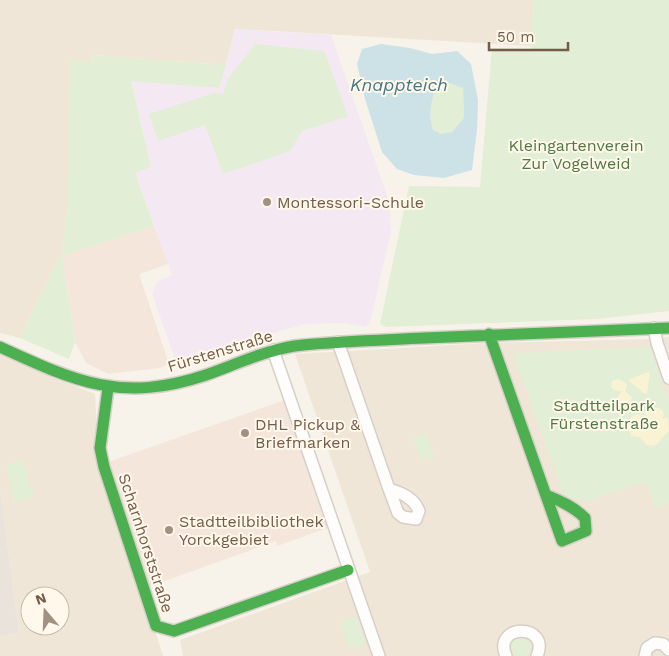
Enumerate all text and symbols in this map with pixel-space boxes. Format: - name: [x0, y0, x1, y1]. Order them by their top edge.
- scale bar: [489, 20, 568, 52]
- text: 50 m: [497, 28, 534, 46]
- water label: Knappteich: [350, 74, 448, 95]
- park label: Kleingartenverein Zur Vogelweid: [508, 136, 644, 173]
- place label: Montessori-Schule: [277, 193, 424, 212]
- marker: Montessori-Schule: [261, 196, 273, 208]
- street label: Fürstenstraße: [165, 326, 275, 376]
- park label: Stadtteilpark Fürstenstraße: [549, 396, 659, 433]
- place label: DHL Pickup & Briefmarken: [255, 415, 361, 452]
- marker: DHL Pickup & Briefmarken: [239, 427, 251, 439]
- street label: Scharnhorststraße: [115, 471, 177, 615]
- place label: Stadtteilbibliothek Yorckgebiet: [179, 512, 324, 549]
- marker: Stadtteilbibliothek Yorckgebiet: [163, 524, 175, 536]
- north arrow: [20, 586, 70, 636]
- text: N: [33, 589, 48, 608]

